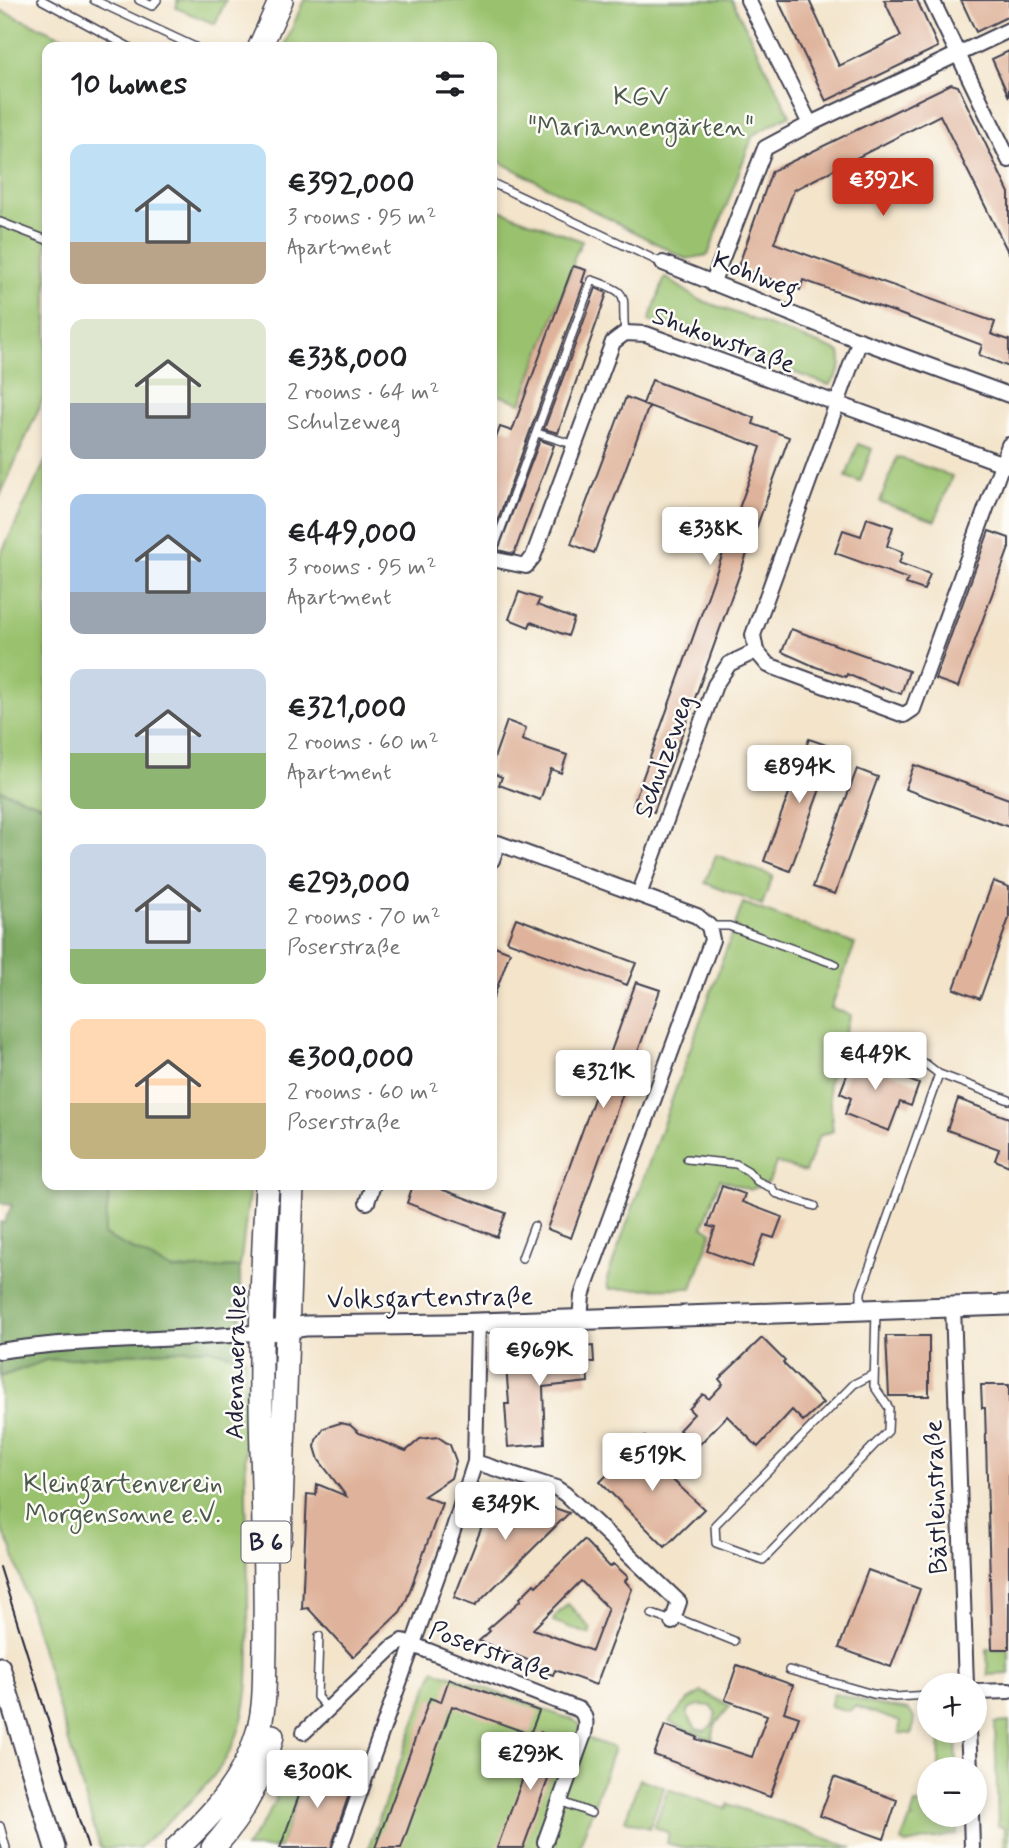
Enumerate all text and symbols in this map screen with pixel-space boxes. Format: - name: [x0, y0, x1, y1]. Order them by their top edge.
- text: 10 homes: [70, 65, 187, 104]
- icon: filters: [431, 65, 469, 103]
- park label: KGV "Mariannengärten": [528, 81, 754, 147]
- pin: €392K: [834, 158, 932, 218]
- text: €392,000: [287, 164, 414, 203]
- text: €392K: [848, 166, 918, 196]
- icon: home: [126, 172, 210, 256]
- text: 3 rooms · 95 m²: [287, 203, 436, 233]
- text: Apartment: [287, 233, 392, 263]
- street label: Kohlweg: [706, 244, 803, 311]
- street label: Shukowstraße: [647, 299, 800, 383]
- text: €338,000: [287, 339, 408, 378]
- icon: home: [126, 347, 210, 431]
- text: 2 rooms · 64 m²: [287, 378, 439, 408]
- text: Schulzeweg: [287, 408, 401, 438]
- pin: €338K: [661, 508, 759, 567]
- text: €449,000: [287, 514, 417, 553]
- text: €338K: [678, 515, 742, 545]
- icon: home: [126, 522, 210, 606]
- text: 3 rooms · 95 m²: [287, 553, 436, 583]
- text: Apartment: [287, 583, 392, 613]
- text: €321,000: [287, 689, 406, 728]
- street label: Schulzeweg: [627, 690, 703, 823]
- icon: home: [126, 697, 210, 781]
- text: 2 rooms · 60 m²: [287, 728, 439, 758]
- pin: €894K: [750, 746, 848, 805]
- text: €894K: [763, 753, 835, 783]
- text: Apartment: [287, 758, 392, 788]
- text: €293,000: [287, 864, 410, 903]
- icon: home: [126, 872, 210, 956]
- text: 2 rooms · 70 m²: [287, 903, 441, 933]
- text: Poserstraße: [287, 933, 401, 963]
- pin: €449K: [826, 1032, 924, 1092]
- text: €300,000: [287, 1039, 414, 1078]
- text: €449K: [840, 1040, 910, 1070]
- icon: home: [126, 1047, 210, 1131]
- pin: €321K: [554, 1050, 652, 1110]
- text: €321K: [572, 1058, 634, 1088]
- text: 2 rooms · 60 m²: [287, 1078, 439, 1108]
- text: Poserstraße: [287, 1108, 401, 1138]
- street label: Volksgartenstraße: [327, 1280, 534, 1321]
- street label: Adenauerallee: [219, 1284, 255, 1440]
- pin: €969K: [490, 1328, 588, 1388]
- text: €969K: [505, 1336, 573, 1366]
- street label: Bästleinstraße: [917, 1419, 957, 1575]
- pin: €519K: [603, 1434, 701, 1493]
- text: €519K: [618, 1441, 686, 1471]
- park label: Kleingartenverein Morgensonne e.V.: [23, 1468, 223, 1534]
- pin: €349K: [456, 1482, 554, 1542]
- text: €349K: [471, 1490, 539, 1520]
- road number: B 6: [242, 1522, 290, 1562]
- street label: Poserstraße: [424, 1614, 557, 1690]
- map controls: [917, 1673, 987, 1827]
- button: +: [917, 1673, 987, 1743]
- pin: €293K: [481, 1732, 579, 1792]
- text: €293K: [497, 1740, 563, 1770]
- pin: €300K: [268, 1750, 366, 1810]
- button: −: [917, 1757, 987, 1827]
- text: €300K: [283, 1758, 351, 1788]

